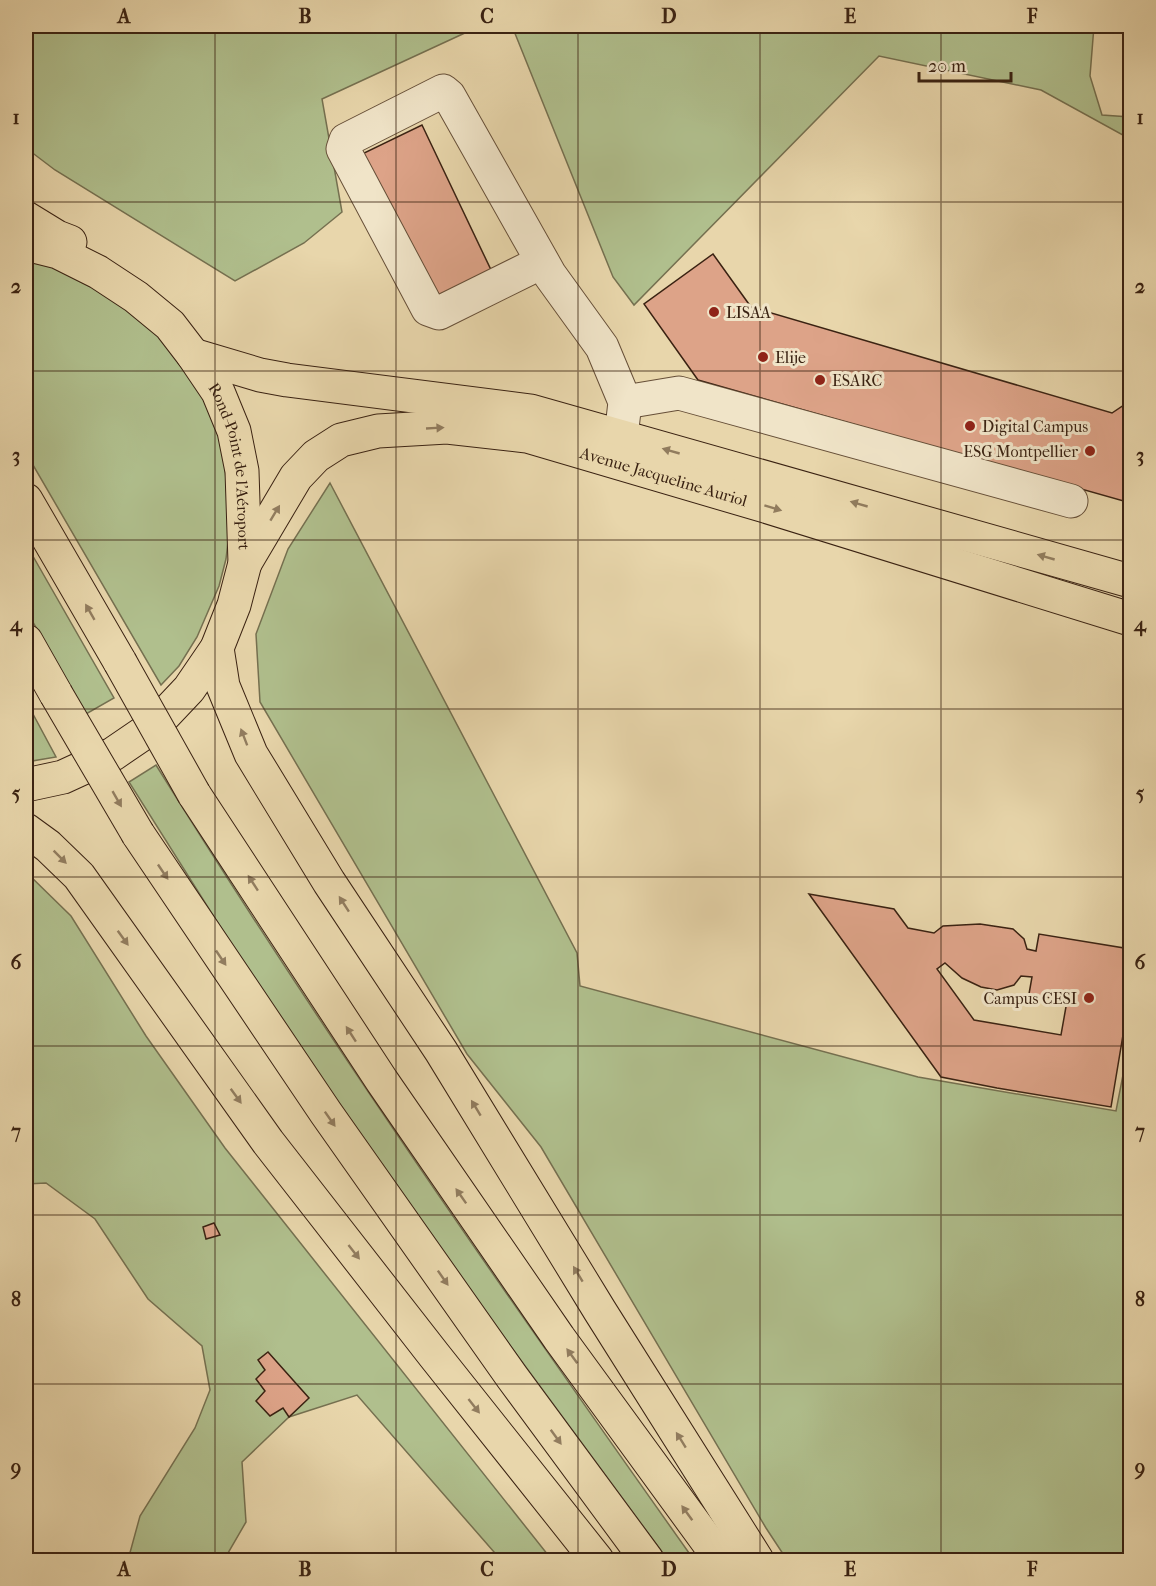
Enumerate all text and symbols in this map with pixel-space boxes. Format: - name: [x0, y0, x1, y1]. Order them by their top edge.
- text: A: [116, 5, 132, 28]
- text: B: [298, 5, 312, 28]
- text: C: [480, 5, 494, 28]
- text: D: [661, 5, 677, 28]
- text: E: [844, 5, 856, 28]
- text: F: [1026, 5, 1038, 28]
- scale bar: [919, 45, 1010, 83]
- text: 20 m: [928, 56, 966, 77]
- text: 1: [12, 106, 20, 129]
- text: 1: [1136, 106, 1144, 129]
- text: 2: [11, 275, 21, 298]
- text: 2: [1135, 275, 1145, 298]
- place label: LISAA: [726, 303, 772, 322]
- marker: LISAA: [707, 305, 721, 319]
- place label: Elije: [775, 348, 806, 367]
- marker: Elije: [756, 350, 770, 364]
- place label: ESARC: [832, 371, 882, 390]
- marker: ESARC: [813, 373, 827, 387]
- street label: Rond-Point de l'Aéroport: [205, 379, 254, 551]
- place label: Digital Campus: [982, 417, 1088, 436]
- marker: Digital Campus: [963, 419, 977, 433]
- one-way arrow: [425, 423, 444, 433]
- street label: Avenue Jacqueline Auriol: [577, 442, 750, 510]
- place label: ESG Montpellier: [963, 442, 1078, 461]
- text: 3: [12, 444, 20, 467]
- marker: ESG Montpellier: [1083, 444, 1097, 458]
- text: 3: [1136, 444, 1144, 467]
- one-way arrow: [662, 446, 680, 456]
- one-way arrow: [849, 499, 867, 508]
- one-way arrow: [764, 504, 782, 513]
- one-way arrow: [269, 505, 280, 521]
- one-way arrow: [1037, 552, 1055, 561]
- one-way arrow: [86, 603, 96, 620]
- text: 4: [9, 613, 23, 637]
- text: 4: [1133, 613, 1147, 637]
- one-way arrow: [239, 728, 249, 746]
- text: 5: [12, 782, 21, 805]
- text: 5: [1136, 782, 1145, 805]
- one-way arrow: [112, 791, 123, 807]
- one-way arrow: [52, 850, 66, 864]
- one-way arrow: [157, 863, 169, 879]
- one-way arrow: [247, 875, 258, 892]
- one-way arrow: [338, 897, 350, 913]
- one-way arrow: [117, 929, 129, 945]
- one-way arrow: [215, 949, 227, 965]
- text: 6: [11, 951, 23, 974]
- text: 6: [1135, 951, 1147, 974]
- place label: Campus CESI: [984, 989, 1077, 1008]
- marker: Campus CESI: [1082, 991, 1096, 1005]
- one-way arrow: [346, 1026, 357, 1042]
- one-way arrow: [230, 1088, 242, 1104]
- one-way arrow: [470, 1100, 481, 1116]
- one-way arrow: [324, 1111, 336, 1127]
- text: 7: [10, 1120, 21, 1143]
- text: 7: [1134, 1120, 1145, 1143]
- one-way arrow: [455, 1187, 466, 1204]
- one-way arrow: [347, 1244, 360, 1260]
- one-way arrow: [572, 1266, 583, 1282]
- one-way arrow: [436, 1271, 448, 1286]
- text: 8: [11, 1288, 21, 1311]
- text: 8: [1135, 1288, 1145, 1311]
- one-way arrow: [566, 1348, 578, 1363]
- one-way arrow: [467, 1398, 479, 1413]
- one-way arrow: [550, 1428, 562, 1444]
- one-way arrow: [675, 1432, 686, 1448]
- text: 9: [10, 1457, 21, 1480]
- text: 9: [1134, 1457, 1145, 1480]
- one-way arrow: [681, 1506, 693, 1521]
- text: A: [116, 1558, 132, 1581]
- text: B: [298, 1558, 312, 1581]
- text: C: [480, 1558, 494, 1581]
- text: D: [661, 1558, 677, 1581]
- text: E: [844, 1558, 856, 1581]
- text: F: [1026, 1558, 1038, 1581]

